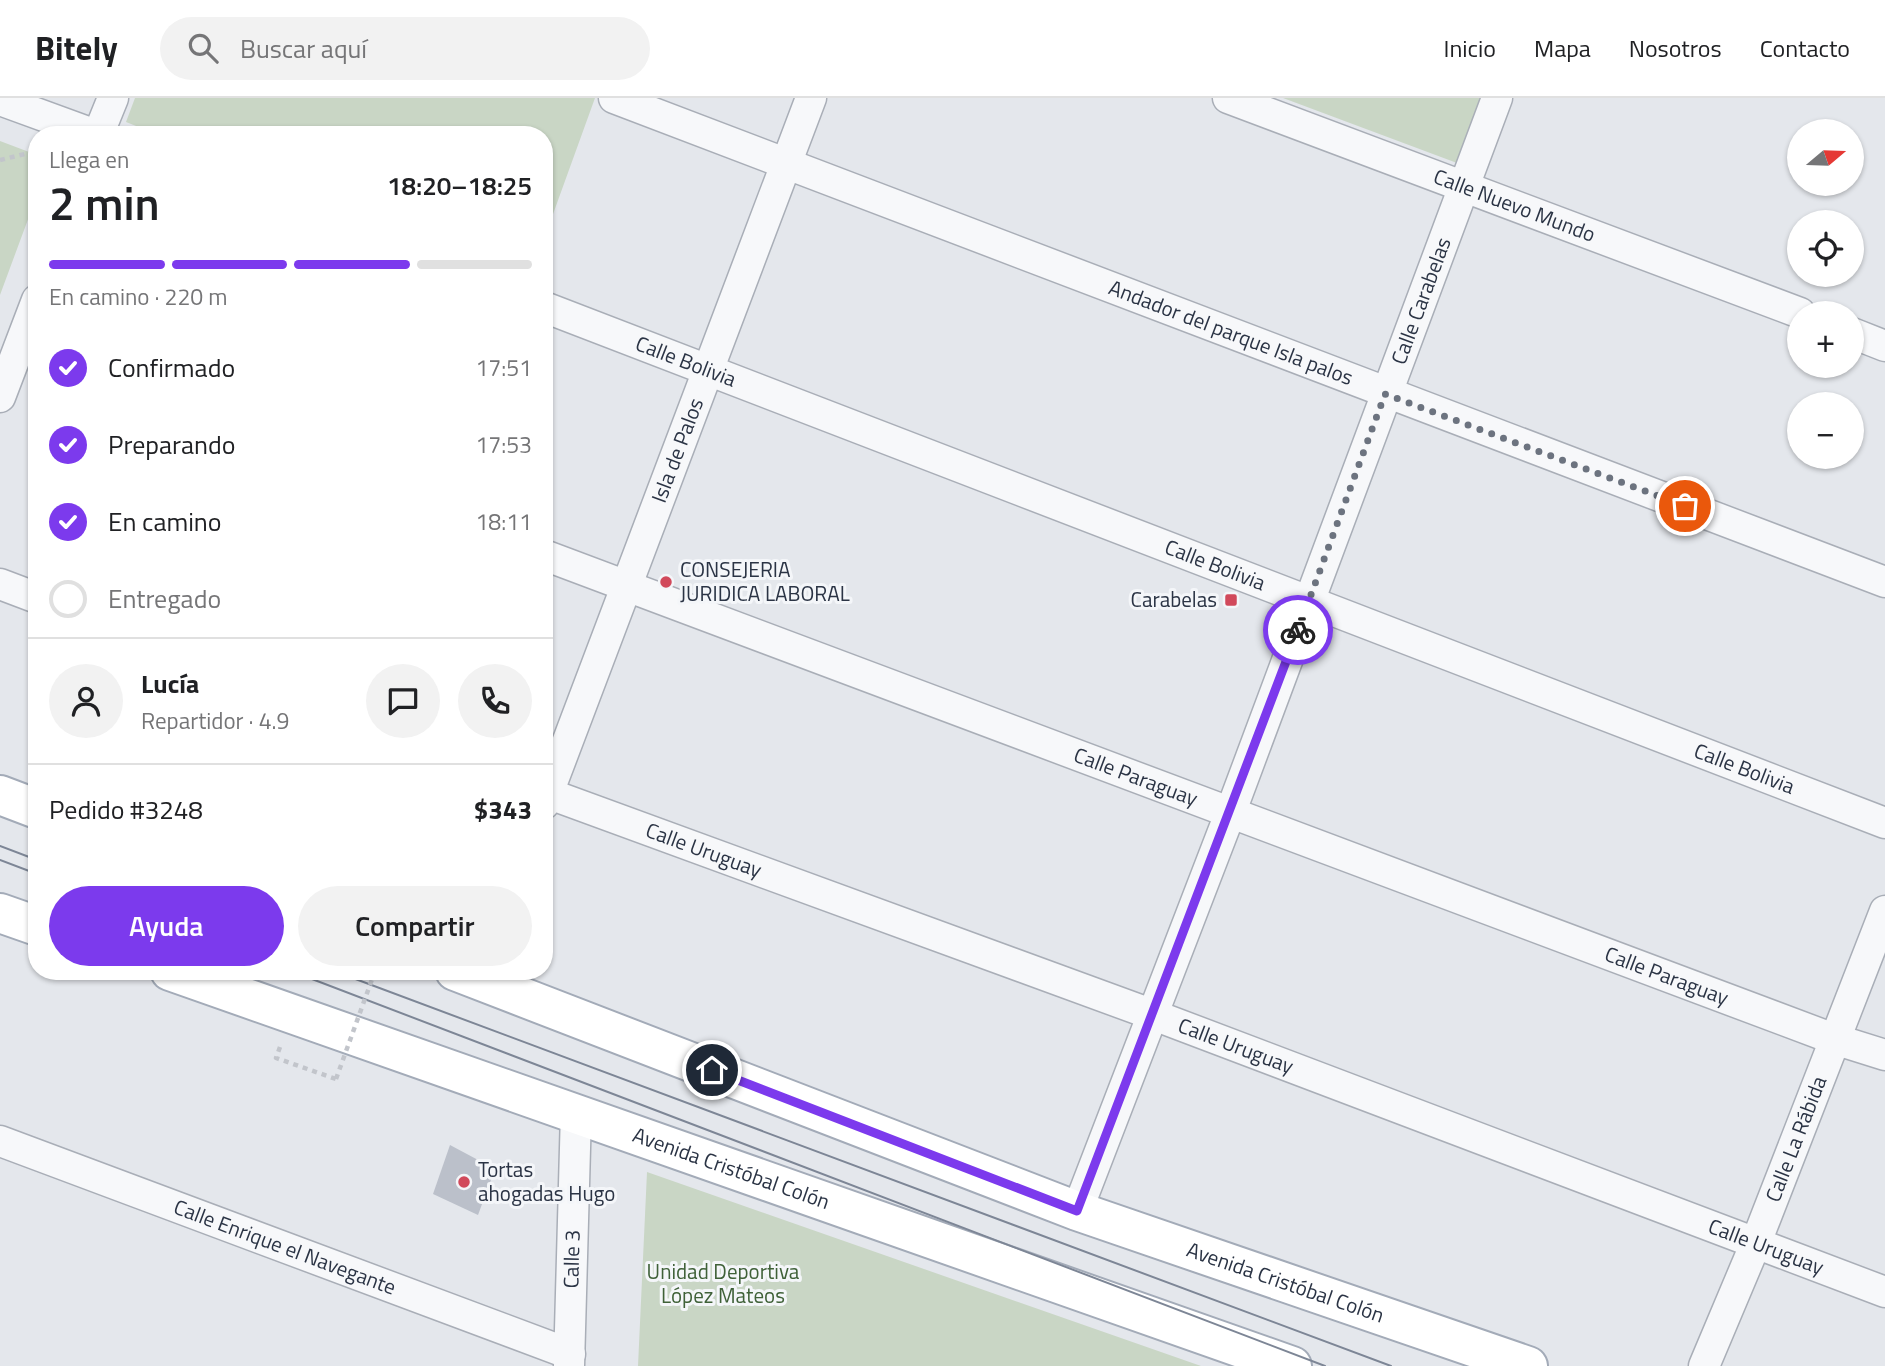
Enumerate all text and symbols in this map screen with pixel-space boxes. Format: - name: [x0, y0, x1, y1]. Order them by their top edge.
- search box: [160, 17, 650, 80]
- text: Bitely: [35, 23, 118, 73]
- icon: search: [184, 29, 222, 67]
- text: Buscar aquí: [240, 29, 367, 68]
- text: Inicio: [1444, 30, 1496, 66]
- text: Mapa: [1534, 30, 1591, 66]
- text: Nosotros: [1629, 30, 1722, 66]
- text: Contacto: [1760, 30, 1850, 66]
- north arrow: [1787, 119, 1864, 196]
- map controls: [1787, 119, 1864, 469]
- text: Llega en: [49, 142, 129, 177]
- street label: Calle Nuevo Mundo: [1429, 160, 1600, 250]
- text: 18:20–18:25: [387, 166, 532, 205]
- text: 2 min: [49, 168, 160, 238]
- button: locate: [1787, 210, 1864, 287]
- street label: Calle Carabelas: [1382, 232, 1459, 369]
- street label: Andador del parque Isla palos: [1104, 271, 1358, 393]
- text: En camino · 220 m: [49, 279, 227, 314]
- button: +: [1787, 301, 1864, 378]
- street label: Calle Bolivia: [631, 327, 742, 395]
- text: Confirmado: [108, 348, 235, 387]
- icon: check: [49, 349, 87, 387]
- text: 17:51: [475, 350, 532, 385]
- button: −: [1787, 392, 1864, 469]
- street label: Isla de Palos: [642, 393, 711, 507]
- text: Preparando: [108, 425, 235, 464]
- icon: check: [49, 426, 87, 464]
- text: 17:53: [475, 427, 532, 462]
- pin: [1655, 476, 1715, 536]
- icon: bag: [1666, 487, 1704, 525]
- text: En camino: [108, 502, 222, 541]
- icon: check: [49, 503, 87, 541]
- text: 18:11: [475, 504, 532, 539]
- street label: Calle Bolivia: [1160, 530, 1271, 598]
- place label: CONSEJERIA JURIDICA LABORAL: [680, 553, 850, 609]
- marker: CONSEJERIA JURIDICA LABORAL: [658, 574, 674, 590]
- text: Entregado: [108, 579, 221, 618]
- place label: Carabelas: [1130, 583, 1217, 615]
- marker: Carabelas: [1223, 592, 1239, 608]
- courier: [1263, 595, 1333, 665]
- icon: bike: [1279, 611, 1317, 649]
- button: person: [49, 664, 123, 738]
- text: Lucía: [141, 664, 199, 703]
- button: chat: [366, 664, 440, 738]
- button: phone: [458, 664, 532, 738]
- text: Repartidor · 4.9: [141, 703, 289, 738]
- street label: Calle Bolivia: [1690, 734, 1800, 802]
- street label: Calle Paraguay: [1070, 738, 1203, 814]
- text: Pedido #3248: [49, 790, 203, 829]
- text: $343: [474, 790, 532, 829]
- street label: Calle Uruguay: [641, 814, 767, 885]
- button: Ayuda: [49, 886, 284, 966]
- button: Compartir: [298, 886, 532, 966]
- street label: Calle Paraguay: [1600, 937, 1733, 1013]
- street label: Calle Uruguay: [1174, 1009, 1299, 1082]
- pin: [682, 1040, 742, 1100]
- icon: home: [693, 1051, 731, 1089]
- street label: Calle La Rábida: [1756, 1071, 1834, 1206]
- street label: Avenida Cristóbal Colón: [629, 1118, 834, 1217]
- place label: Tortas ahogadas Hugo: [478, 1153, 615, 1209]
- marker: Tortas ahogadas Hugo: [456, 1174, 472, 1190]
- street label: Calle Enrique el Navegante: [169, 1190, 401, 1303]
- street label: Calle Uruguay: [1704, 1210, 1829, 1282]
- street label: Calle 3: [554, 1229, 588, 1289]
- street label: Avenida Cristóbal Colón: [1183, 1233, 1389, 1330]
- park label: Unidad Deportiva López Mateos: [647, 1255, 800, 1311]

